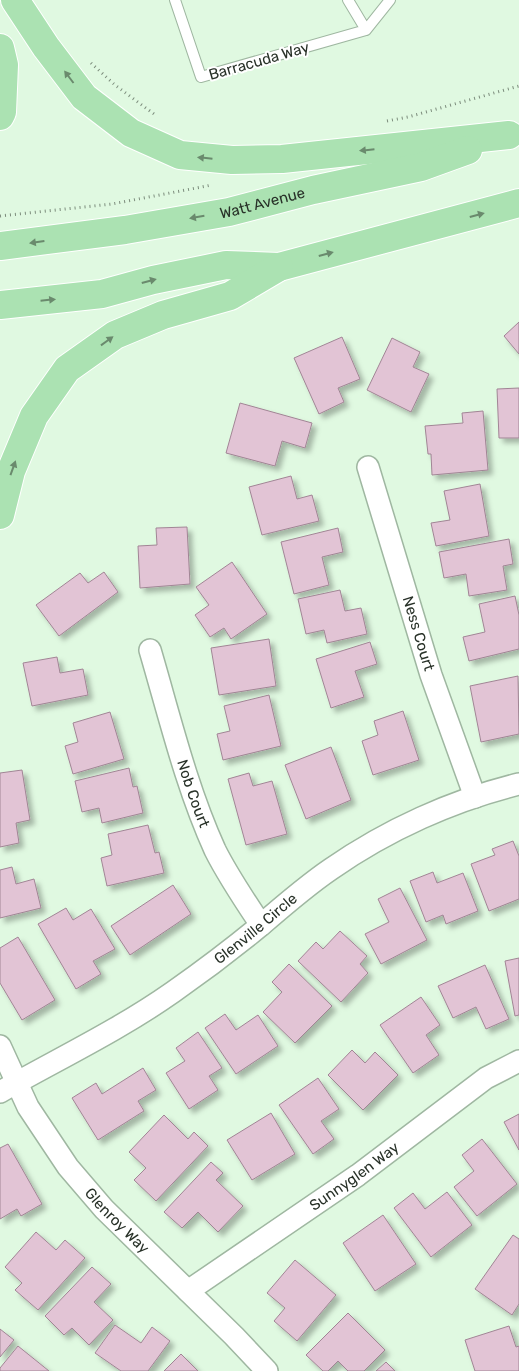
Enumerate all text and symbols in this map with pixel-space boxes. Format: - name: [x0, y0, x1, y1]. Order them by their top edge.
- street label: Barracuda Way: [207, 38, 311, 84]
- one-way arrow: [64, 71, 75, 84]
- one-way arrow: [358, 146, 374, 154]
- one-way arrow: [196, 154, 212, 162]
- street label: Watt Avenue: [218, 183, 307, 222]
- one-way arrow: [469, 211, 484, 219]
- one-way arrow: [189, 214, 205, 222]
- one-way arrow: [29, 238, 45, 246]
- one-way arrow: [319, 250, 334, 258]
- one-way arrow: [141, 277, 157, 285]
- one-way arrow: [41, 296, 57, 304]
- one-way arrow: [100, 336, 113, 346]
- one-way arrow: [10, 461, 17, 476]
- street label: Ness Court: [399, 594, 438, 673]
- street label: Nob Court: [173, 757, 214, 830]
- street label: Glenville Circle: [210, 889, 301, 968]
- street label: Sunnyglen Way: [306, 1138, 403, 1214]
- street label: Glenroy Way: [81, 1184, 153, 1257]

